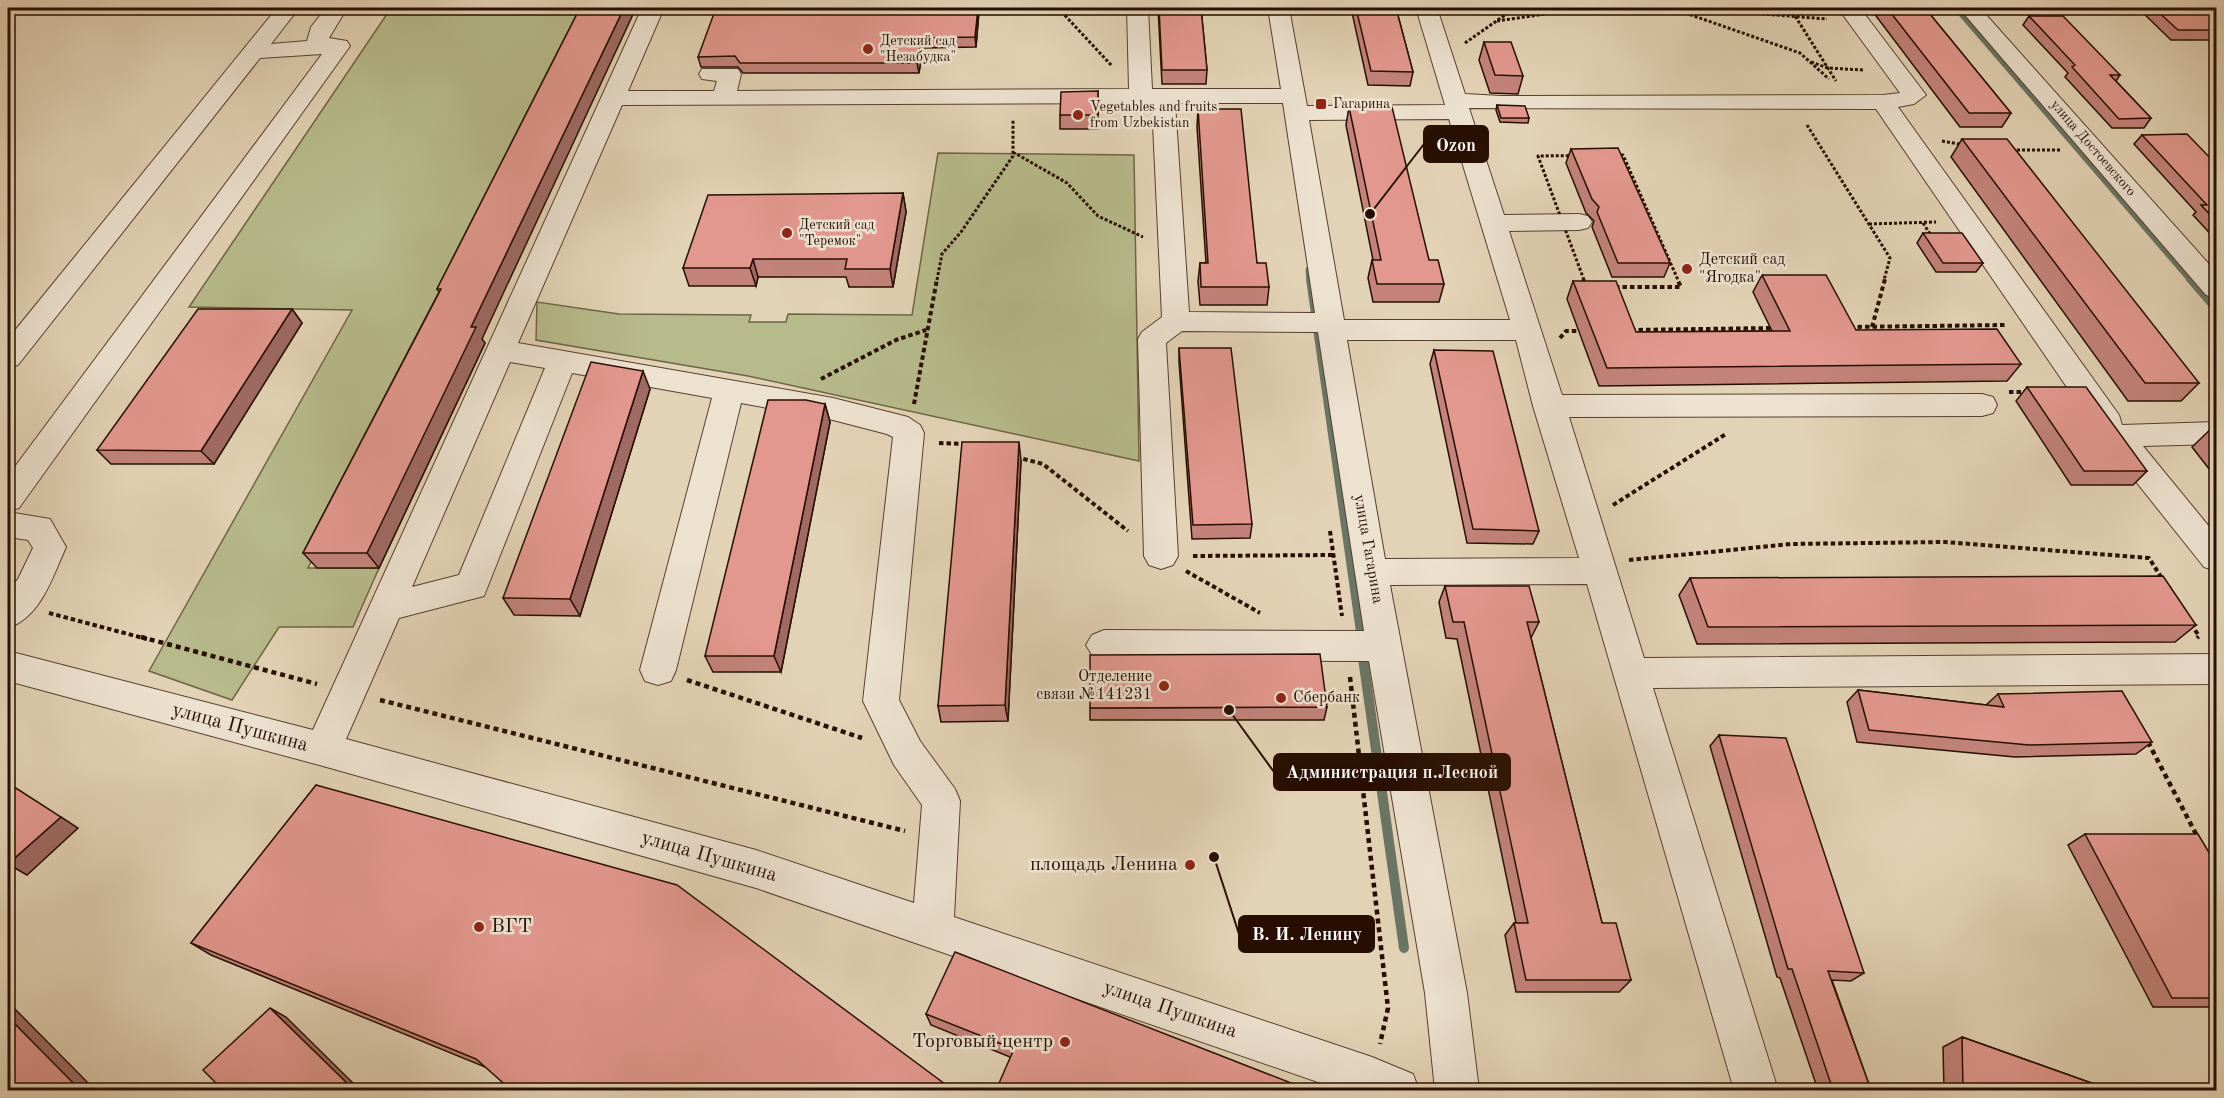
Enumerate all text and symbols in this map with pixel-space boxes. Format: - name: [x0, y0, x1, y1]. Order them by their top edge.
- place label: Детский сад "Незабудка": [880, 34, 956, 64]
- marker: Детский сад "Незабудка": [861, 42, 875, 56]
- marker: Гагарина: [1314, 97, 1328, 111]
- place label: Гагарина: [1333, 97, 1390, 111]
- street label: улица Достоевского: [2048, 97, 2138, 199]
- place label: Vegetables and fruits from Uzbekistan: [1090, 100, 1217, 130]
- marker: Vegetables and fruits from Uzbekistan: [1071, 108, 1085, 122]
- callout: Ozon: [1424, 126, 1488, 162]
- text: Ozon: [1436, 137, 1476, 155]
- place label: Детский сад "Теремок": [799, 218, 875, 248]
- marker: Детский сад "Теремок": [780, 226, 794, 240]
- place label: Детский сад "Ягодка": [1699, 252, 1785, 286]
- marker: Детский сад "Ягодка": [1680, 262, 1694, 276]
- street label: улица Гагарина: [1351, 493, 1386, 605]
- place label: Отделение связи №141231: [1036, 669, 1152, 703]
- marker: Отделение связи №141231: [1157, 679, 1171, 693]
- place label: Сбербанк: [1293, 690, 1360, 706]
- marker: Сбербанк: [1274, 691, 1288, 705]
- street label: улица Пушкина: [170, 700, 310, 756]
- callout: Администрация п.Лесной: [1274, 754, 1510, 790]
- text: Администрация п.Лесной: [1286, 764, 1498, 782]
- street label: улица Пушкина: [639, 828, 779, 886]
- place label: площадь Ленина: [1030, 855, 1178, 875]
- marker: площадь Ленина: [1183, 858, 1197, 872]
- callout: В. И. Ленину: [1239, 916, 1374, 952]
- place label: ВГТ: [491, 917, 532, 937]
- marker: ВГТ: [472, 920, 486, 934]
- text: В. И. Ленину: [1252, 926, 1362, 944]
- street label: улица Пушкина: [1101, 978, 1240, 1042]
- place label: Торговый центр: [912, 1032, 1053, 1052]
- marker: Торговый центр: [1058, 1035, 1072, 1049]

